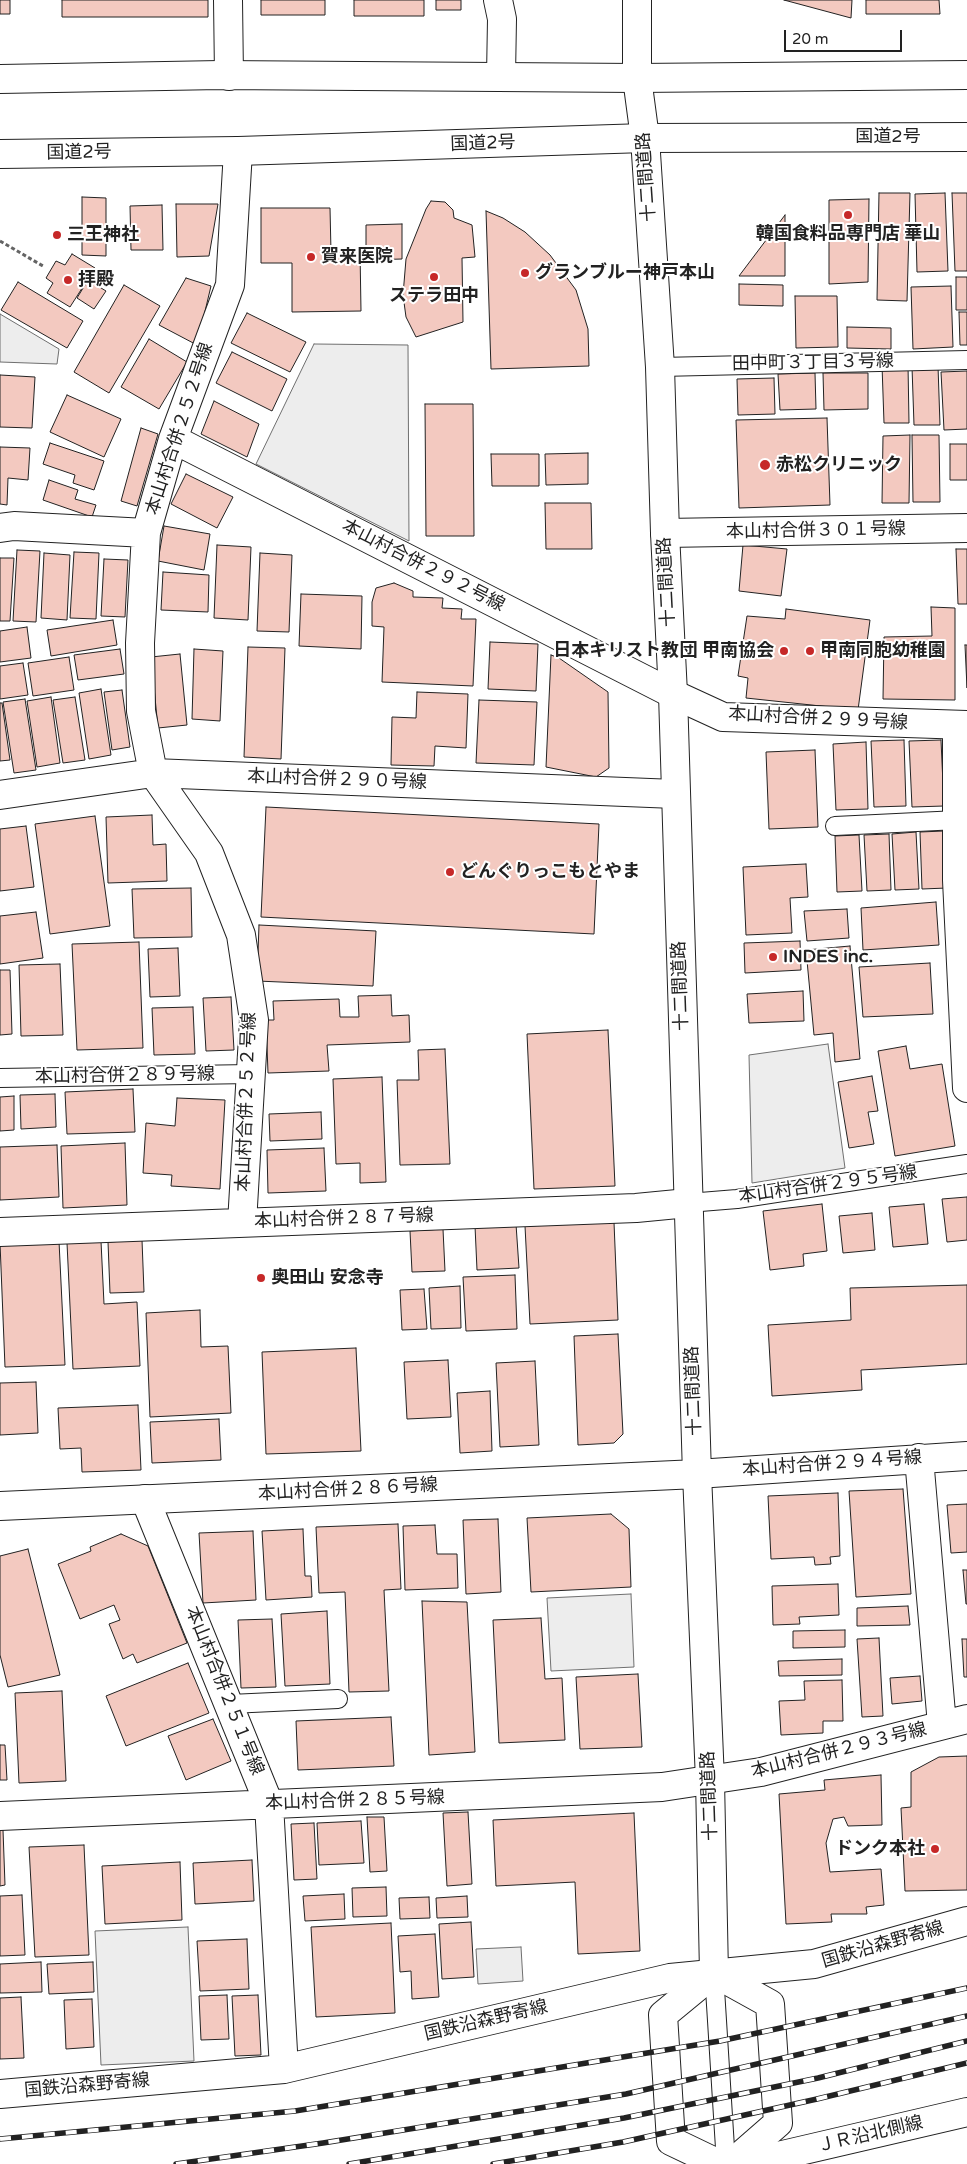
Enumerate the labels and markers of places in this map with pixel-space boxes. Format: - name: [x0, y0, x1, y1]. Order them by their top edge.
- marker: 韓国食料品専門店 華山: [842, 209, 854, 221]
- place label: 韓国食料品専門店 華山: [756, 223, 940, 245]
- place label: 三王神社: [67, 224, 139, 246]
- marker: 三王神社: [51, 229, 63, 241]
- place label: 賀来医院: [321, 246, 393, 268]
- marker: 賀来医院: [305, 251, 317, 263]
- place label: グランブルー神戸本山: [535, 262, 715, 284]
- marker: グランブルー神戸本山: [519, 267, 531, 279]
- place label: 拝殿: [78, 269, 114, 291]
- marker: ステラ田中: [428, 271, 440, 283]
- marker: 拝殿: [62, 274, 74, 286]
- place label: ステラ田中: [389, 285, 479, 307]
- place label: 赤松クリニック: [776, 454, 902, 476]
- marker: 赤松クリニック: [758, 458, 772, 472]
- place label: 日本キリスト教団 甲南協会: [553, 640, 774, 662]
- place label: 甲南同胞幼稚園: [820, 640, 946, 662]
- marker: 日本キリスト教団 甲南協会: [778, 645, 790, 657]
- marker: 甲南同胞幼稚園: [804, 645, 816, 657]
- place label: どんぐりっこもとやま: [460, 861, 640, 883]
- marker: どんぐりっこもとやま: [444, 866, 456, 878]
- place label: INDES inc.: [783, 946, 873, 968]
- marker: INDES inc.: [767, 951, 779, 963]
- place label: 奥田山 安念寺: [271, 1267, 384, 1289]
- marker: 奥田山 安念寺: [255, 1272, 267, 1284]
- place label: ドンク本社: [835, 1838, 925, 1860]
- marker: ドンク本社: [929, 1843, 941, 1855]

